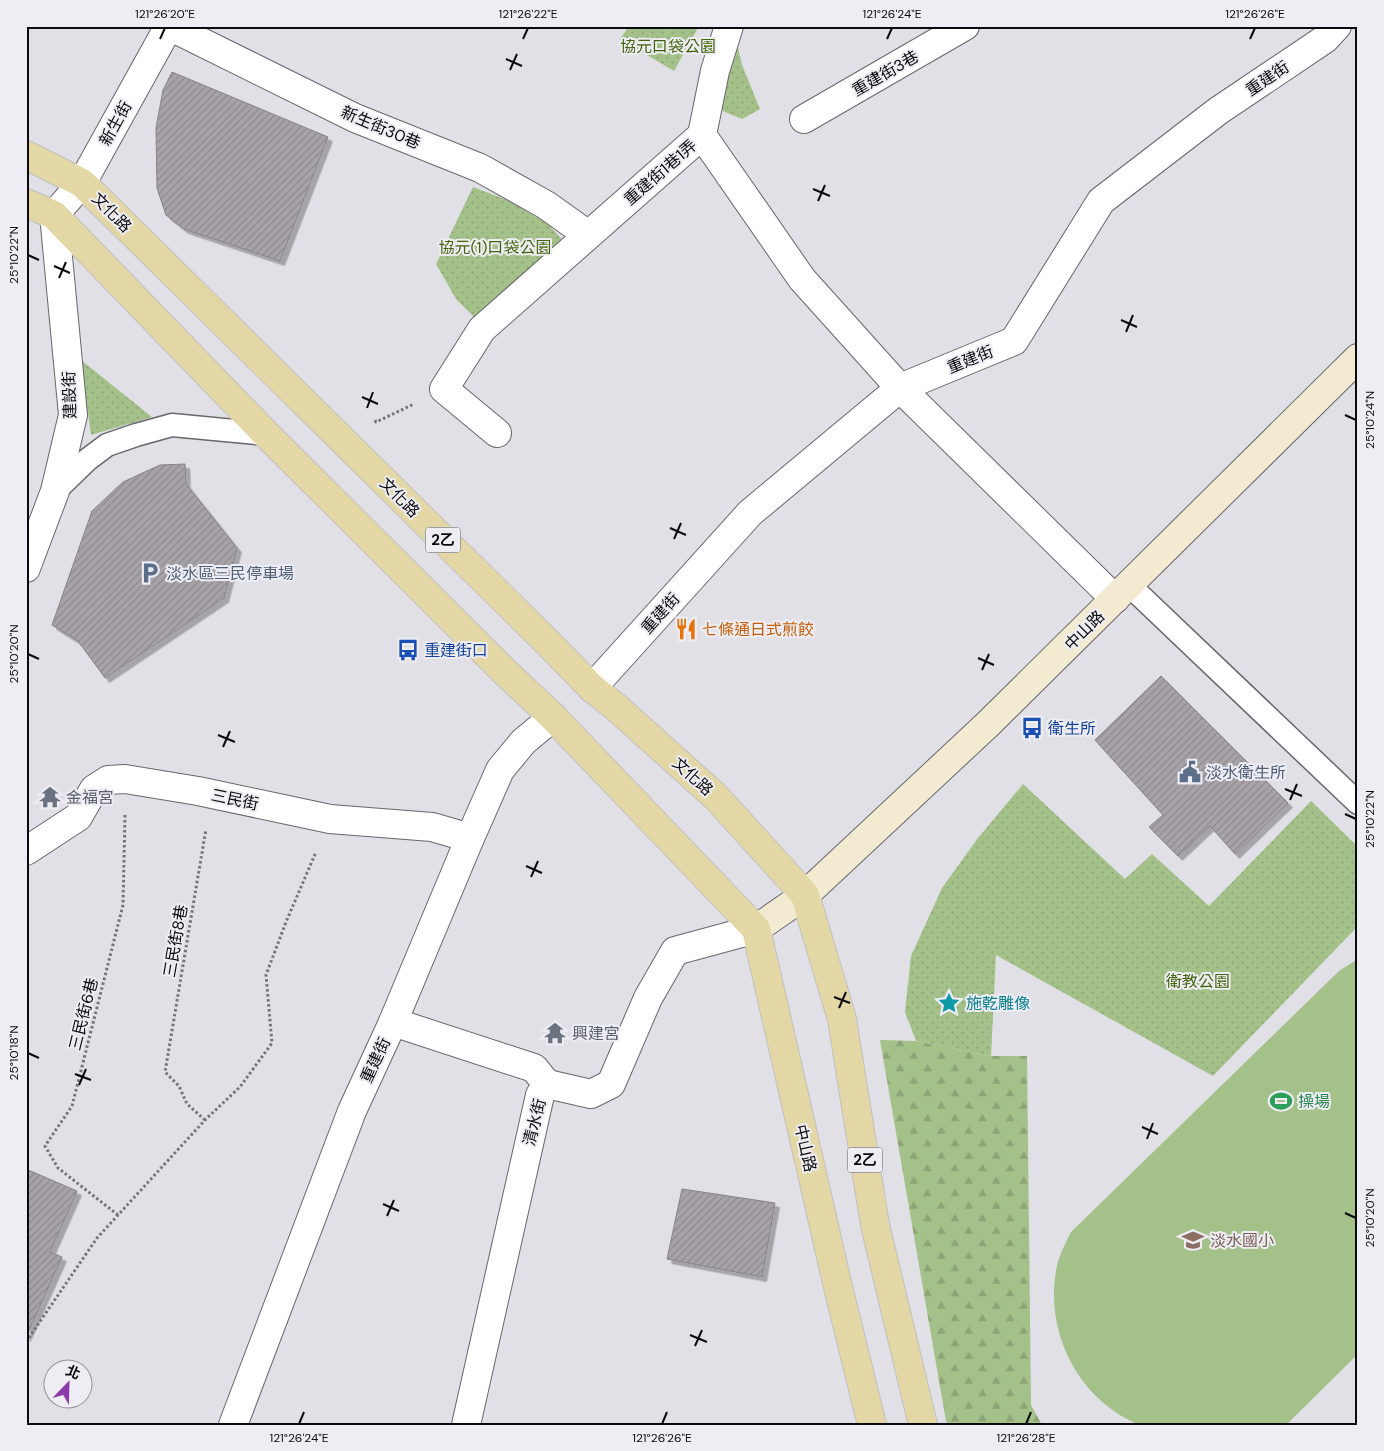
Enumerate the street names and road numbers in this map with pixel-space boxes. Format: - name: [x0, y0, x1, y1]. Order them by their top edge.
- street label: 重建街3巷: [848, 46, 922, 101]
- street label: 重建街: [1242, 56, 1293, 101]
- street label: 新生街: [95, 97, 136, 149]
- street label: 新生街30巷: [338, 101, 424, 154]
- street label: 重建街1巷1弄: [619, 135, 701, 210]
- street label: 文化路: [87, 188, 136, 237]
- street label: 重建街: [944, 341, 996, 378]
- street label: 建設街: [58, 371, 81, 419]
- street label: 文化路: [375, 473, 424, 522]
- road number: 2乙: [426, 528, 460, 552]
- street label: 重建街: [637, 588, 684, 638]
- street label: 中山路: [1060, 606, 1109, 655]
- street label: 文化路: [668, 753, 718, 800]
- street label: 三民街: [209, 784, 261, 815]
- street label: 三民街8巷: [159, 903, 192, 979]
- street label: 三民街6巷: [64, 976, 103, 1053]
- street label: 重建街: [356, 1034, 395, 1086]
- street label: 清水街: [518, 1096, 550, 1148]
- street label: 中山路: [790, 1122, 821, 1174]
- road number: 2乙: [848, 1148, 882, 1172]

